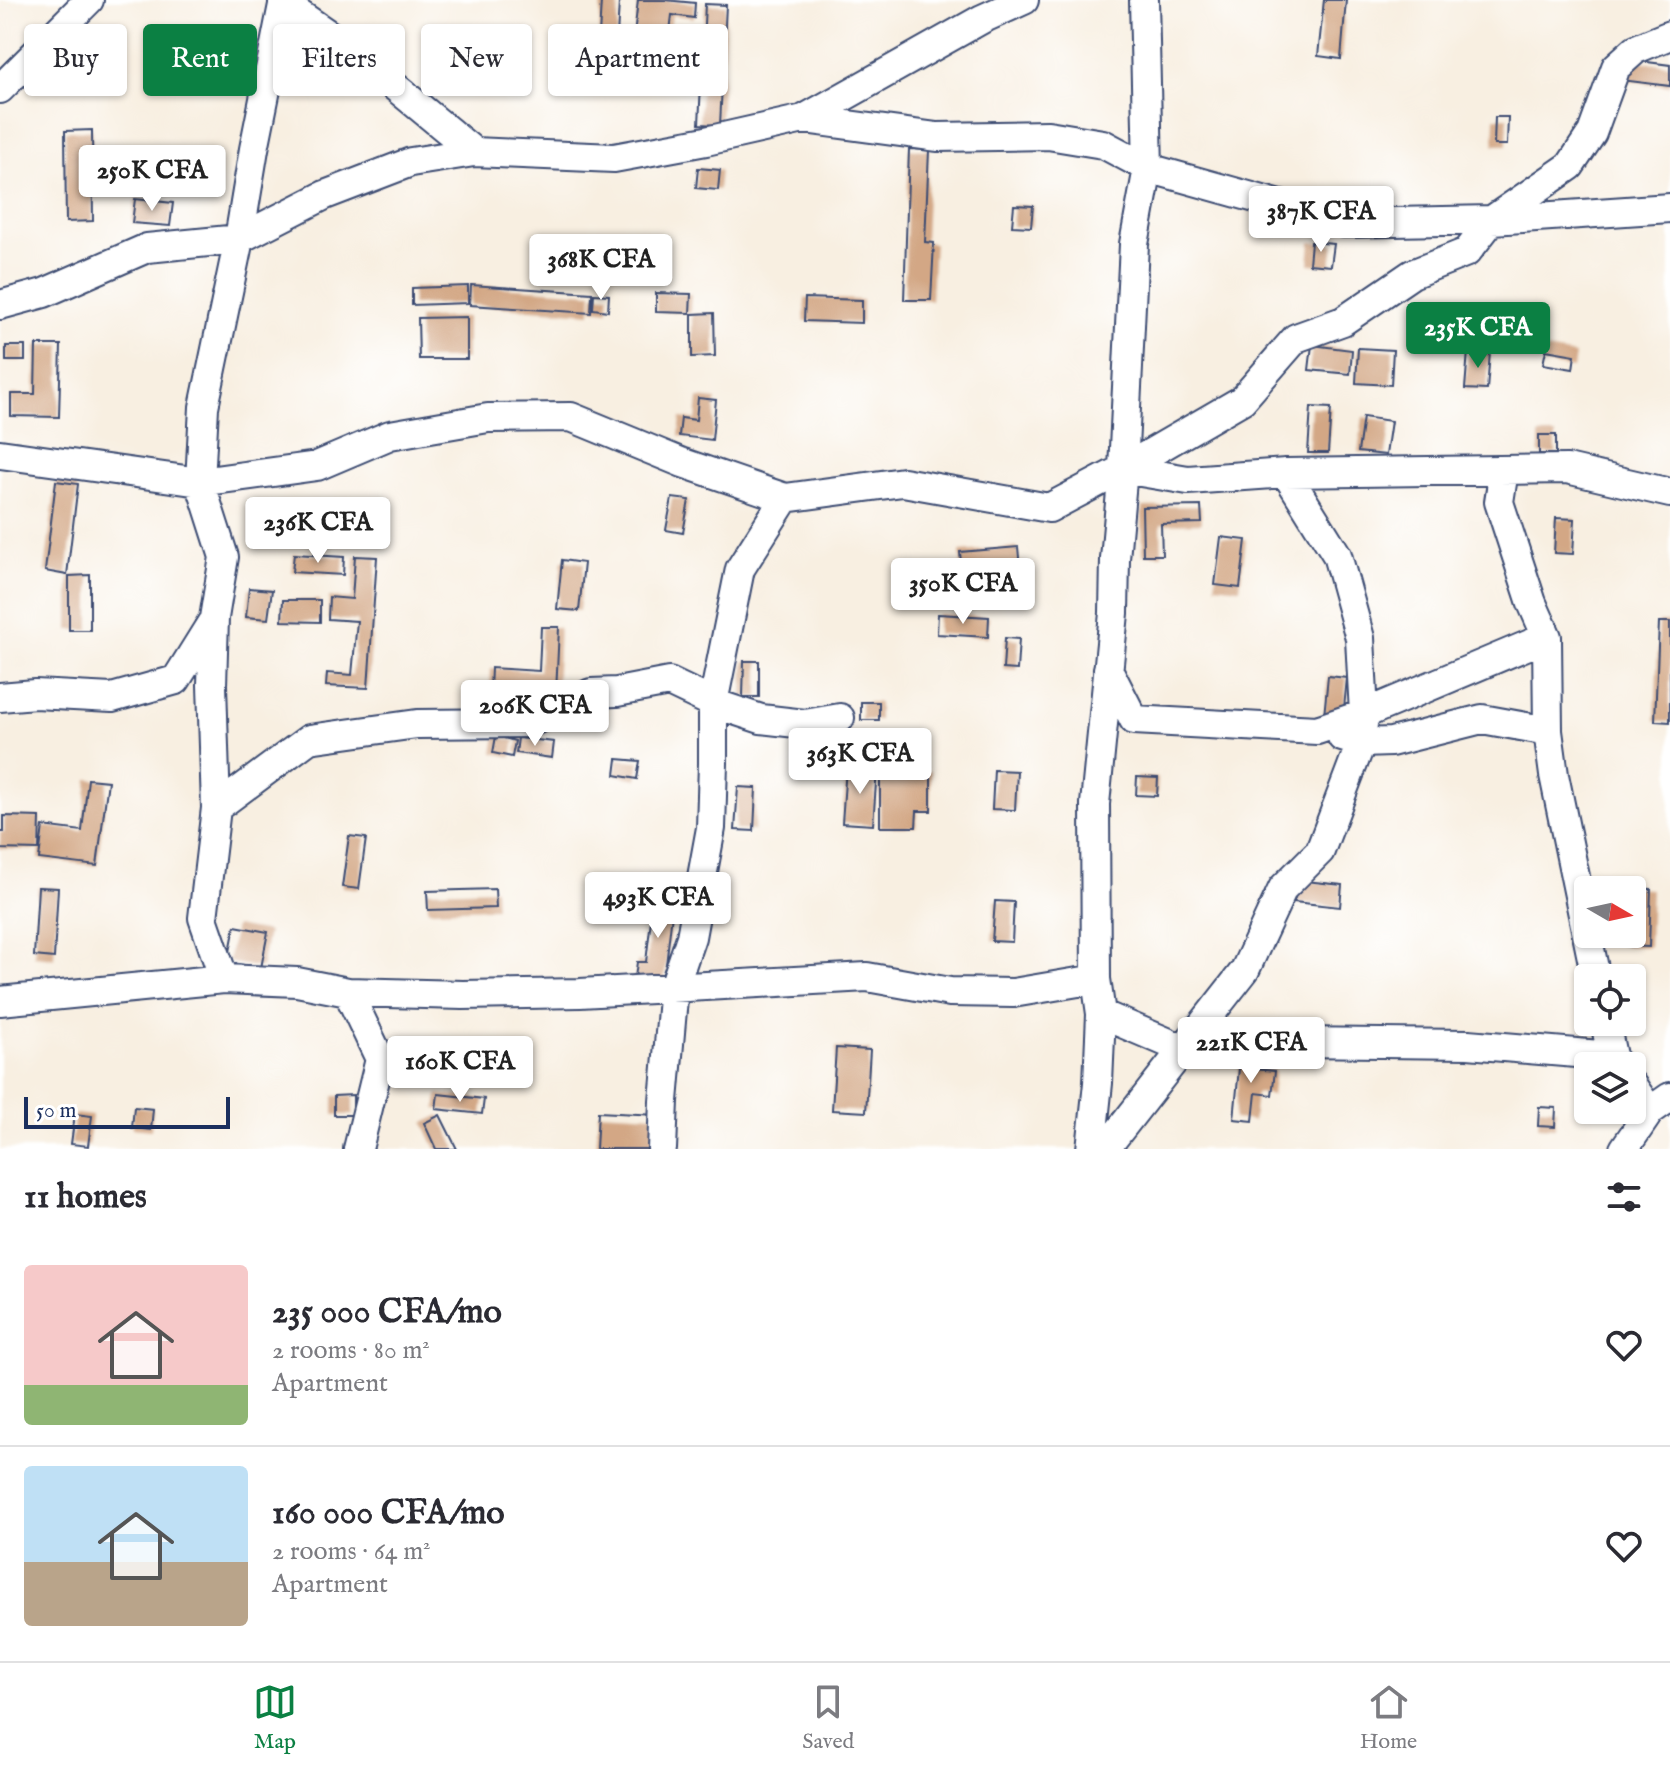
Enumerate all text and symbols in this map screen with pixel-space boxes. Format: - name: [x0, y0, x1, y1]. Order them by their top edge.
- chip: Buy: [24, 24, 127, 96]
- chip: Rent: [143, 24, 257, 96]
- chip: Filters: [273, 24, 405, 96]
- chip: New: [421, 24, 532, 96]
- chip: Apartment: [548, 24, 728, 96]
- pin: 250K CFA: [69, 145, 235, 213]
- text: 250K CFA: [97, 154, 207, 187]
- pin: 387K CFA: [1238, 186, 1404, 254]
- text: 387K CFA: [1267, 195, 1375, 228]
- pin: 368K CFA: [518, 234, 684, 302]
- text: 368K CFA: [547, 243, 655, 276]
- pin: 235K CFA: [1395, 302, 1561, 370]
- text: 235K CFA: [1424, 311, 1532, 344]
- pin: 236K CFA: [235, 497, 401, 565]
- text: 236K CFA: [263, 506, 373, 539]
- pin: 350K CFA: [880, 558, 1046, 626]
- text: 350K CFA: [909, 567, 1017, 600]
- pin: 206K CFA: [452, 680, 618, 748]
- text: 206K CFA: [479, 689, 591, 722]
- pin: 363K CFA: [777, 728, 943, 796]
- text: 363K CFA: [807, 737, 913, 770]
- pin: 493K CFA: [575, 872, 741, 940]
- north arrow: [1574, 876, 1646, 948]
- map controls: [1574, 876, 1646, 1124]
- text: 493K CFA: [603, 881, 713, 914]
- button: locate: [1574, 964, 1646, 1036]
- pin: 221K CFA: [1168, 1017, 1334, 1085]
- text: 221K CFA: [1196, 1026, 1306, 1059]
- pin: 160K CFA: [377, 1036, 543, 1104]
- text: 160K CFA: [405, 1045, 515, 1078]
- button: layers: [1574, 1052, 1646, 1124]
- scale bar: [24, 1093, 230, 1129]
- text: 50 m: [36, 1097, 77, 1125]
- icon: filters: [1602, 1175, 1646, 1219]
- text: 11 homes: [24, 1176, 147, 1219]
- text: 235 000 CFA/mo: [272, 1291, 502, 1334]
- icon: home: [88, 1297, 184, 1393]
- icon: heart: [1602, 1323, 1646, 1367]
- text: 2 rooms · 80 m²: [272, 1334, 430, 1367]
- text: Apartment: [272, 1367, 388, 1400]
- text: 160 000 CFA/mo: [272, 1492, 505, 1535]
- icon: home: [88, 1498, 184, 1594]
- icon: heart: [1602, 1524, 1646, 1568]
- text: 2 rooms · 64 m²: [272, 1535, 431, 1568]
- text: Apartment: [272, 1568, 388, 1601]
- tab: Map: [253, 1680, 297, 1756]
- tab: Saved: [802, 1680, 854, 1756]
- tab: Home: [1360, 1680, 1417, 1756]

